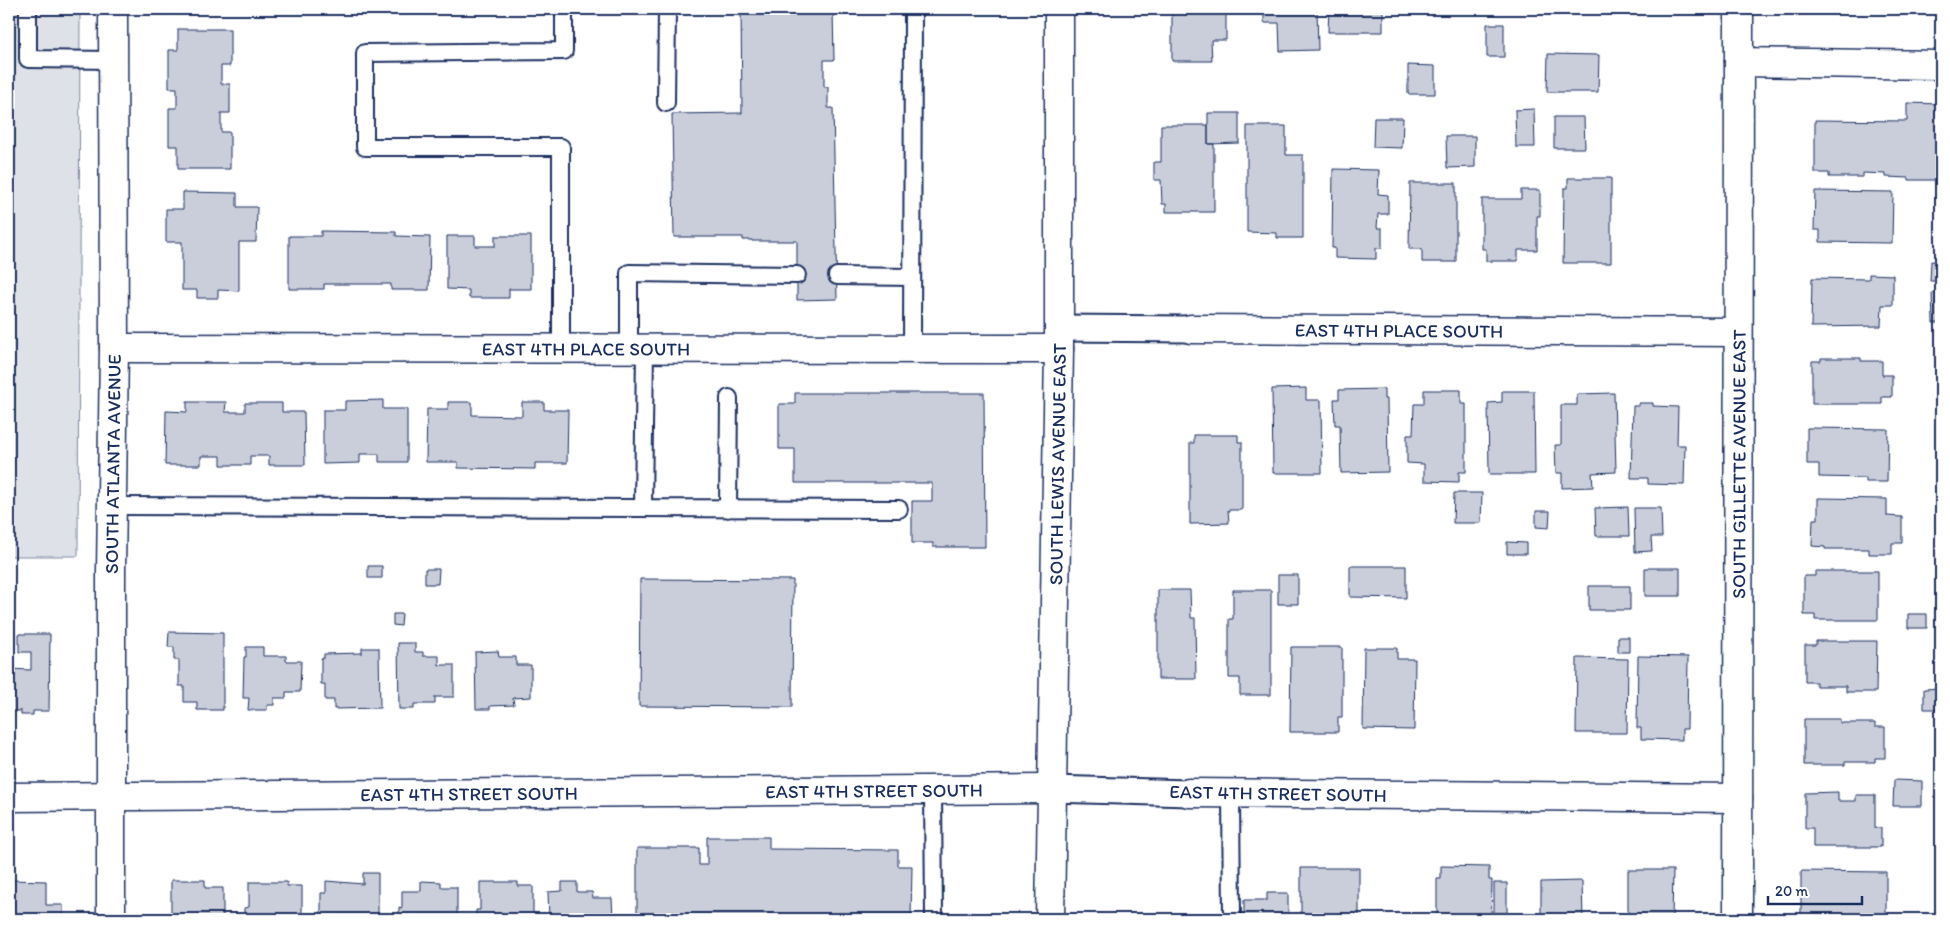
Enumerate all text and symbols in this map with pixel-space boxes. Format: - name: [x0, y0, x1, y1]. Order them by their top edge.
- street label: EAST 4TH PLACE SOUTH: [1295, 319, 1503, 343]
- street label: SOUTH GILLETTE AVENUE EAST: [1727, 329, 1751, 599]
- street label: EAST 4TH PLACE SOUTH: [482, 337, 690, 361]
- street label: SOUTH LEWIS AVENUE EAST: [1044, 343, 1071, 585]
- street label: SOUTH ATLANTA AVENUE: [100, 354, 126, 574]
- street label: EAST 4TH STREET SOUTH: [765, 779, 983, 803]
- street label: EAST 4TH STREET SOUTH: [1169, 780, 1387, 807]
- street label: EAST 4TH STREET SOUTH: [360, 782, 578, 806]
- scale bar: [1768, 873, 1861, 905]
- text: 20 m: [1775, 882, 1809, 900]

